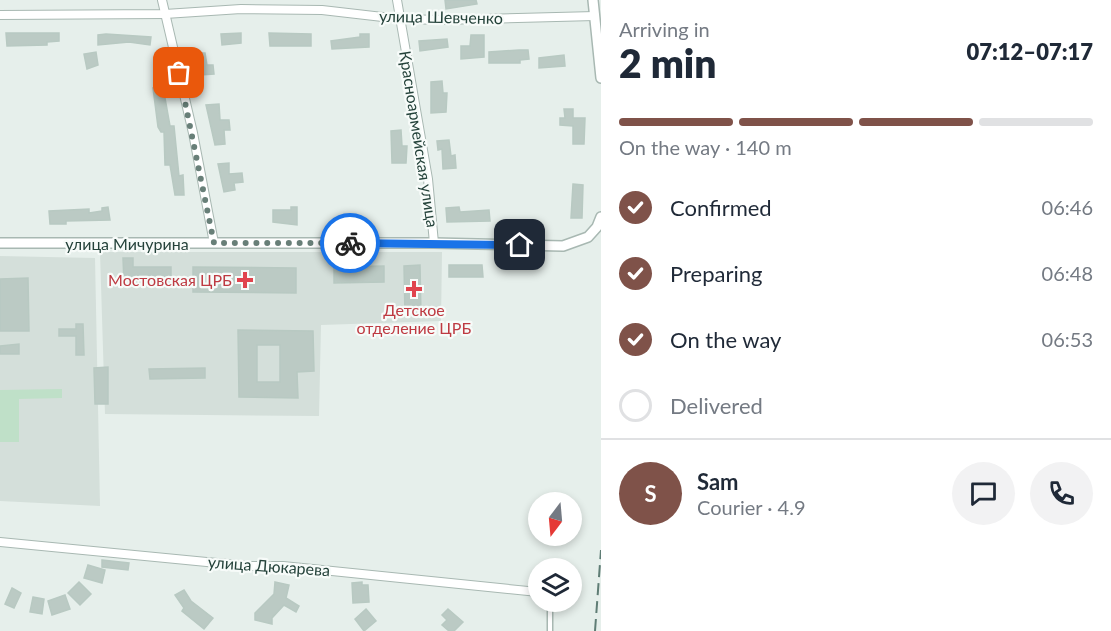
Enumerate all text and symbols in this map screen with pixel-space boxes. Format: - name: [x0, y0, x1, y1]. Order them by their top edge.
- street label: улица Шевченко: [379, 6, 503, 27]
- text: Arriving in: [619, 17, 710, 41]
- text: 07:12–07:17: [967, 38, 1093, 65]
- text: 2 min: [619, 40, 716, 86]
- pin: [153, 47, 204, 98]
- street label: Красноармейская улица: [396, 49, 443, 229]
- icon: bag: [162, 56, 195, 89]
- text: On the way · 140 m: [619, 135, 792, 159]
- icon: check: [619, 191, 652, 224]
- text: Confirmed: [670, 194, 772, 221]
- text: 06:46: [1042, 195, 1093, 219]
- courier: [320, 213, 380, 273]
- pin: [494, 219, 545, 270]
- icon: bike: [334, 227, 367, 260]
- icon: home: [503, 228, 536, 261]
- street label: улица Мичурина: [65, 234, 189, 253]
- icon: check: [619, 257, 652, 290]
- text: Preparing: [670, 260, 762, 287]
- text: 06:48: [1042, 261, 1093, 285]
- place label: Мостовская ЦРБ: [108, 270, 232, 289]
- marker: Мостовская ЦРБ: [236, 271, 254, 289]
- marker: Детское отделение ЦРБ: [405, 280, 423, 298]
- place label: Детское отделение ЦРБ: [357, 300, 471, 337]
- icon: check: [619, 323, 652, 356]
- text: On the way: [670, 326, 781, 353]
- text: 06:53: [1042, 327, 1093, 351]
- text: Delivered: [670, 392, 763, 419]
- button: chat: [952, 462, 1015, 525]
- button: phone: [1030, 462, 1093, 525]
- text: Sam: [697, 468, 739, 495]
- text: S: [644, 480, 657, 507]
- north arrow: [528, 492, 582, 546]
- map controls: [528, 492, 582, 612]
- text: Courier · 4.9: [697, 495, 806, 519]
- street label: улица Дюкарева: [207, 552, 331, 579]
- button: layers: [528, 558, 582, 612]

